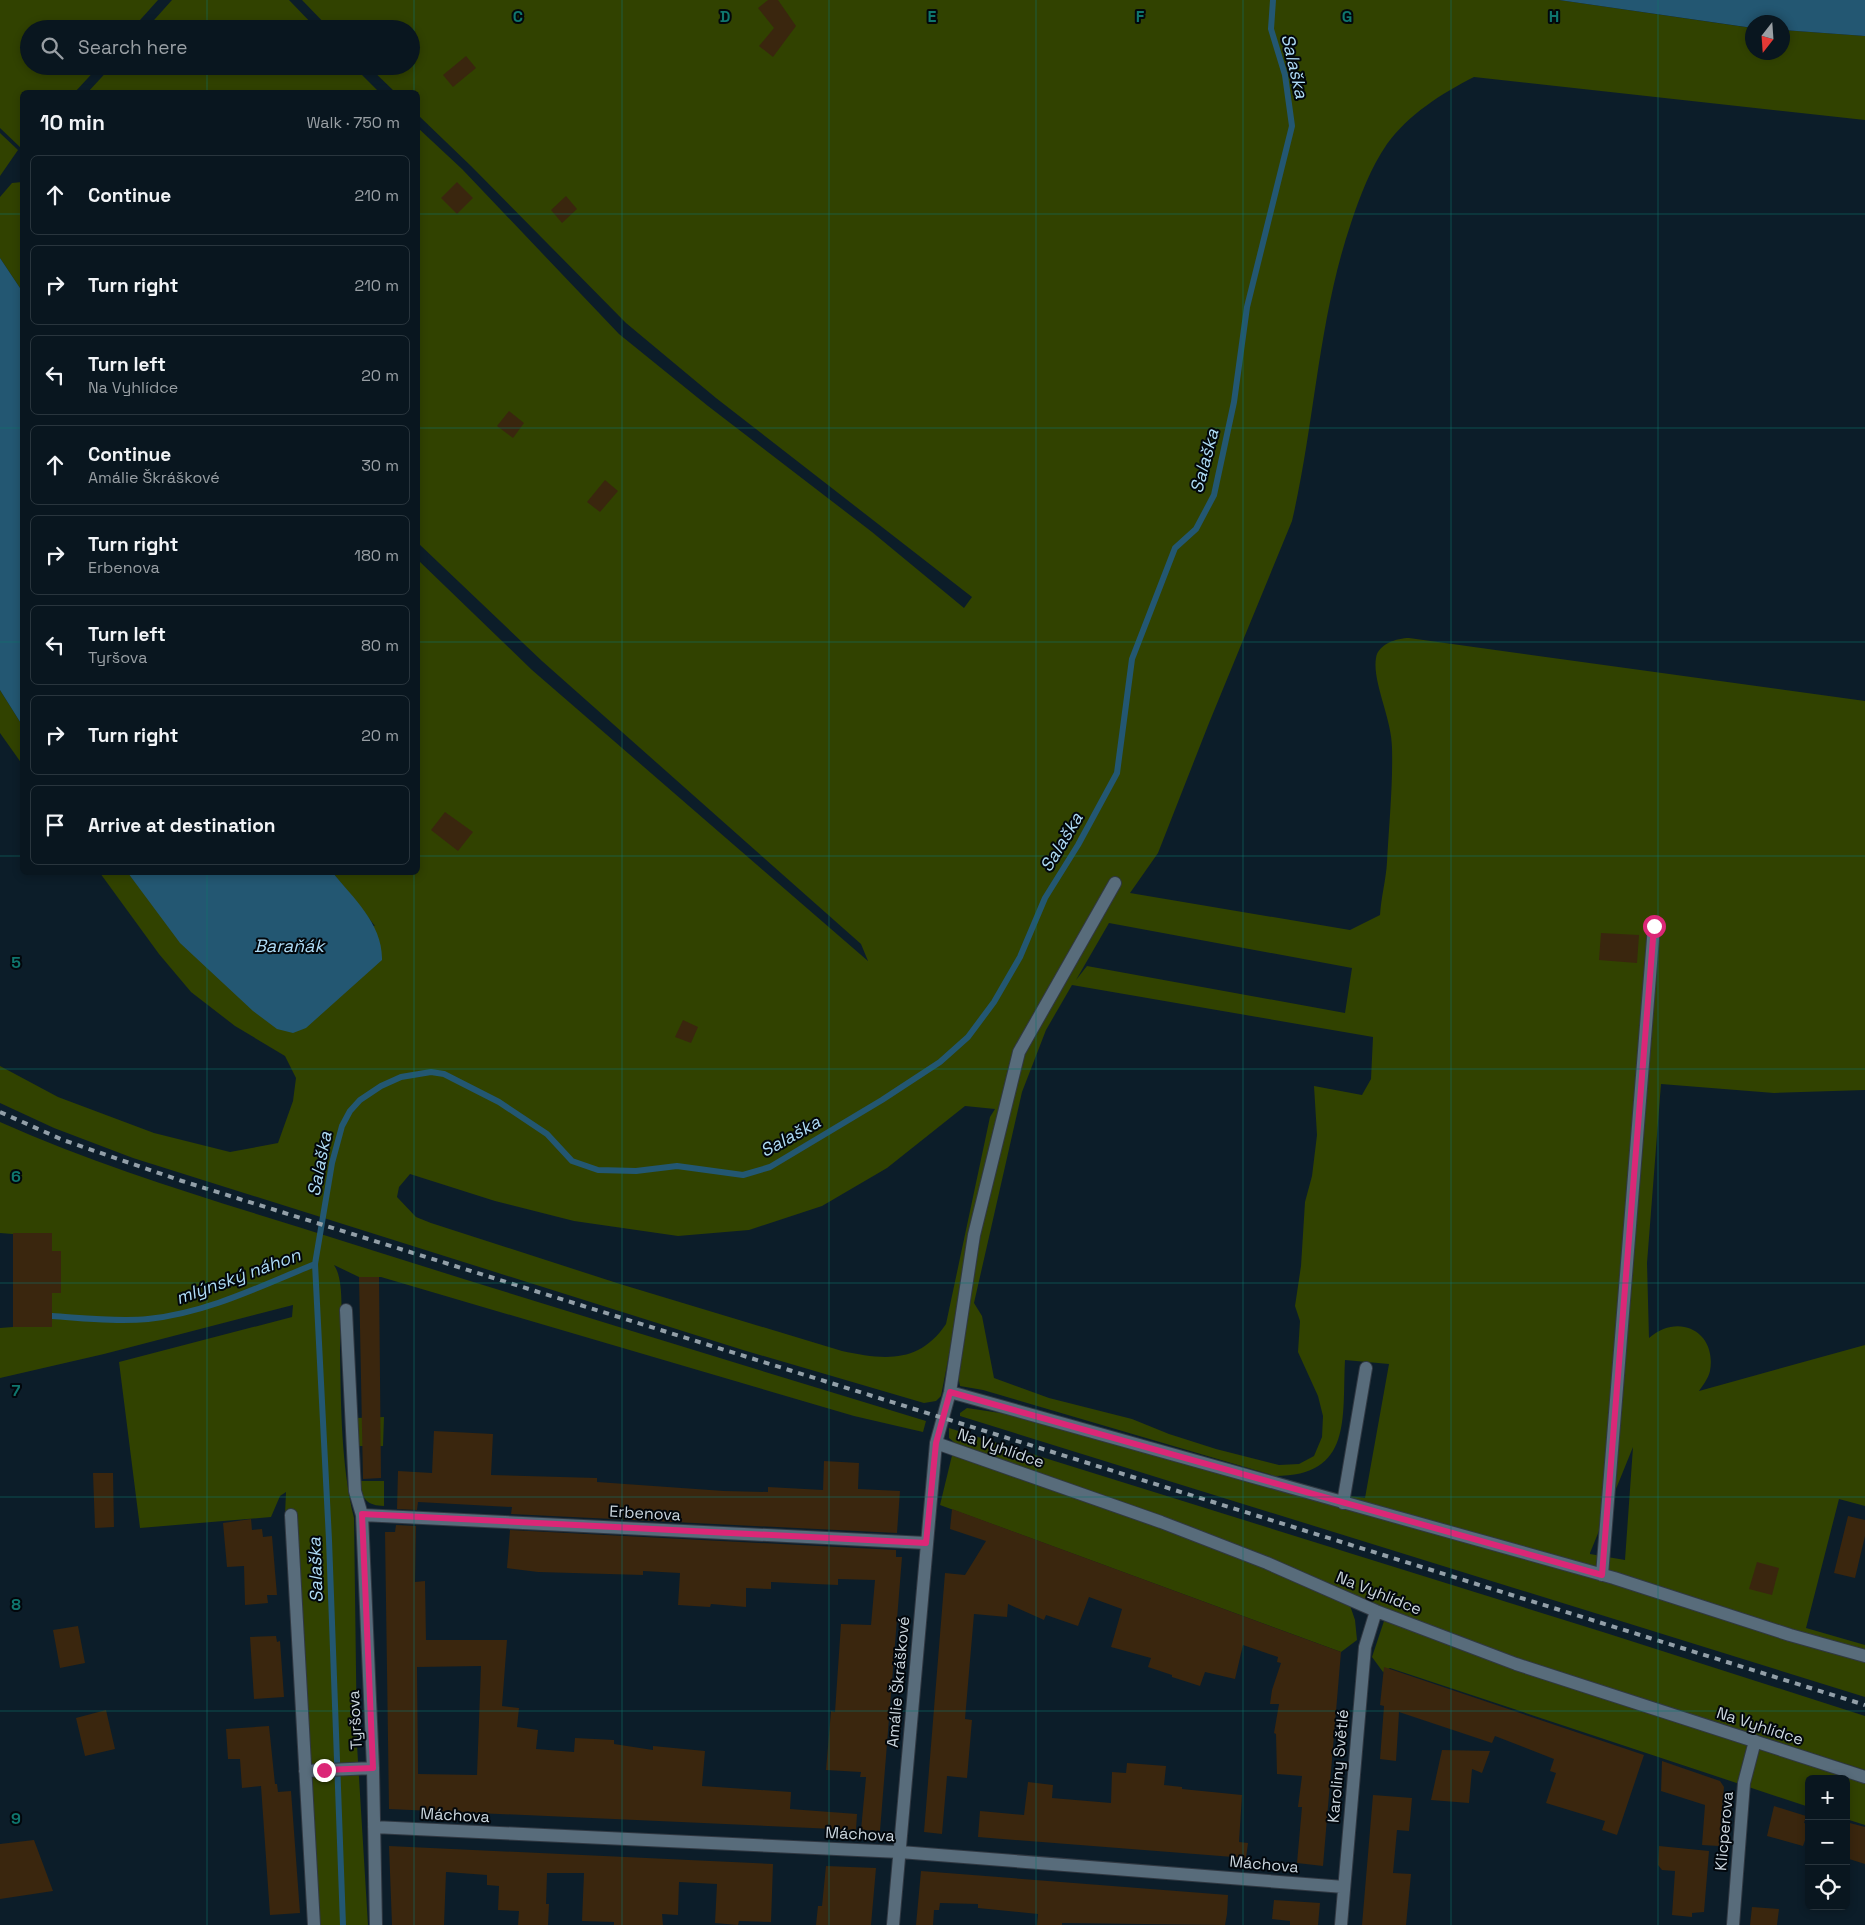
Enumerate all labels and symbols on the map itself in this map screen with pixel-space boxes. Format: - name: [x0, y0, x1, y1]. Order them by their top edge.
- text: C: [513, 6, 523, 27]
- text: D: [720, 6, 730, 27]
- text: E: [928, 6, 937, 27]
- text: F: [1136, 6, 1145, 27]
- text: G: [1342, 6, 1352, 27]
- text: H: [1549, 6, 1559, 27]
- north arrow: [1745, 15, 1790, 60]
- water label: Salaška: [1276, 32, 1314, 101]
- water label: Salaška: [1184, 426, 1224, 496]
- water label: Salaška: [1034, 807, 1088, 876]
- route start: [1643, 915, 1666, 938]
- water label: Baraňák: [254, 934, 326, 957]
- text: 5: [11, 952, 21, 973]
- water label: Salaška: [756, 1110, 825, 1162]
- water label: Salaška: [301, 1129, 337, 1198]
- text: 6: [11, 1166, 21, 1187]
- water label: mlýnský náhon: [172, 1242, 305, 1309]
- text: 7: [12, 1380, 21, 1401]
- street label: Na Vyhlídce: [955, 1423, 1047, 1473]
- street label: Erbenova: [609, 1501, 681, 1525]
- water label: Salaška: [302, 1536, 328, 1603]
- street label: Na Vyhlídce: [1333, 1566, 1425, 1620]
- text: 8: [11, 1594, 21, 1615]
- street label: Amálie Škráškové: [882, 1615, 914, 1749]
- street label: Tyršova: [343, 1690, 367, 1750]
- street label: Na Vyhlídce: [1714, 1702, 1806, 1750]
- street label: Karoliny Světlé: [1323, 1708, 1353, 1824]
- route end: [313, 1759, 336, 1782]
- street label: Klicperova: [1710, 1790, 1738, 1872]
- street label: Máchova: [420, 1803, 490, 1827]
- text: 9: [11, 1808, 21, 1829]
- street label: Máchova: [825, 1822, 895, 1846]
- street label: Máchova: [1229, 1851, 1299, 1877]

